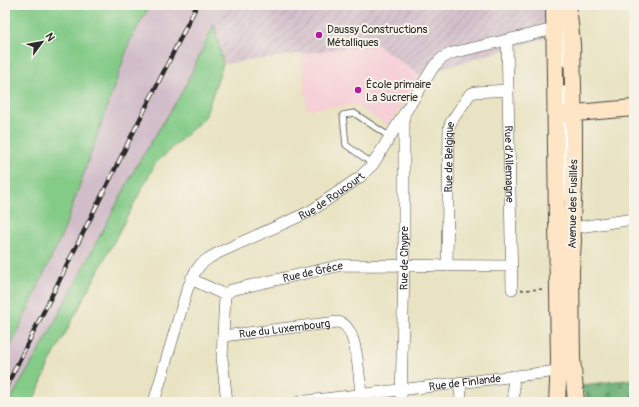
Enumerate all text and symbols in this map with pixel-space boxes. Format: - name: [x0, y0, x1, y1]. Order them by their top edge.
- north arrow: [22, 22, 62, 62]
- place label: Daussy Constructions Métalliques: [327, 23, 427, 49]
- text: N: [43, 30, 58, 44]
- marker: Daussy Constructions Métalliques: [314, 30, 324, 40]
- place label: École primaire La Sucrerie: [366, 78, 431, 104]
- marker: École primaire La Sucrerie: [353, 85, 363, 95]
- street label: Rue de Belgique: [442, 119, 457, 193]
- street label: Rue d'Allemagne: [502, 125, 517, 203]
- street label: Avenue des Fusillés: [566, 159, 580, 249]
- street label: Rue de Roucourt: [296, 169, 368, 222]
- street label: Rue de Chypre: [397, 225, 411, 290]
- street label: Rue de Gréce: [282, 258, 345, 285]
- street label: Rue du Luxembourg: [238, 316, 331, 340]
- street label: Rue de Finlande: [428, 371, 502, 393]

